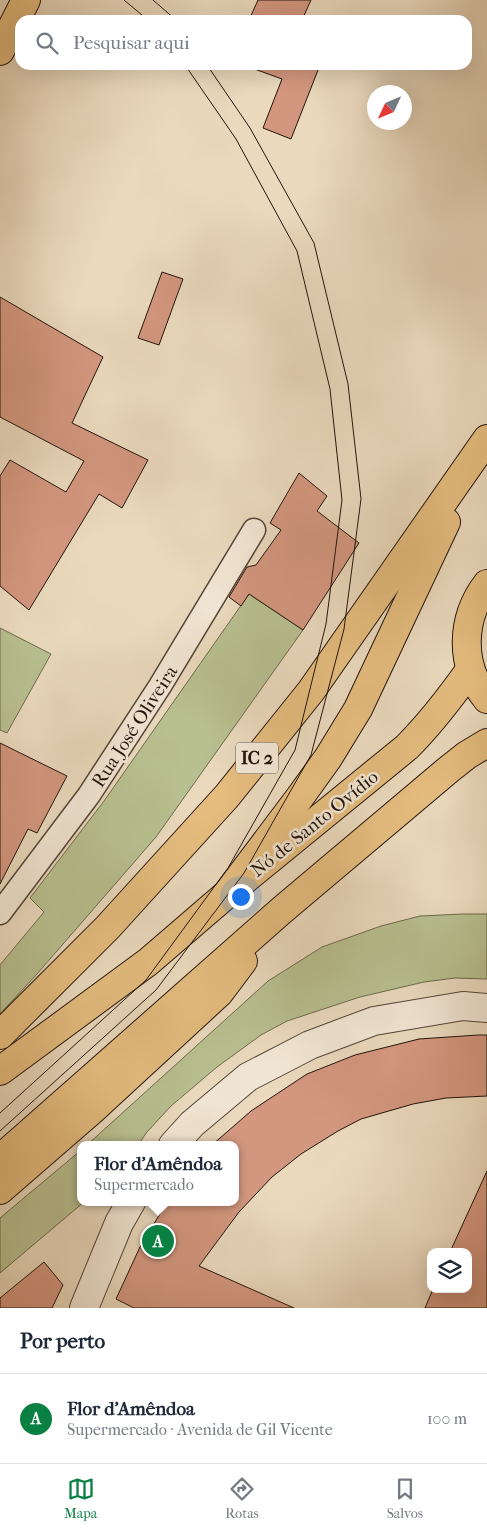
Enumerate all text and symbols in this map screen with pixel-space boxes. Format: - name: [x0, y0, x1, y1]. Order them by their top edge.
- search box: [15, 15, 472, 70]
- icon: search: [33, 29, 61, 57]
- text: Pesquisar aqui: [73, 32, 190, 54]
- north arrow: [367, 85, 412, 130]
- street label: Rua José Oliveira: [87, 661, 182, 791]
- road number: IC 2: [236, 742, 278, 774]
- street label: Nó de Santo Ovídio: [247, 766, 383, 882]
- your location: [228, 884, 254, 910]
- popup: [77, 1141, 239, 1206]
- text: Flor d'Amêndoa: [94, 1153, 222, 1175]
- text: Supermercado: [94, 1175, 194, 1194]
- pin: A: [142, 1222, 174, 1260]
- map controls: [427, 1248, 472, 1293]
- button: layers: [427, 1248, 472, 1293]
- text: Por perto: [20, 1329, 105, 1353]
- text: Flor d'Amêndoa: [67, 1398, 195, 1420]
- text: A: [31, 1409, 41, 1428]
- text: 100 m: [427, 1409, 467, 1428]
- text: Supermercado · Avenida de Gil Vicente: [67, 1420, 333, 1439]
- tab: Mapa: [64, 1475, 97, 1522]
- tab: Rotas: [225, 1475, 259, 1522]
- tab: Salvos: [387, 1475, 423, 1522]

